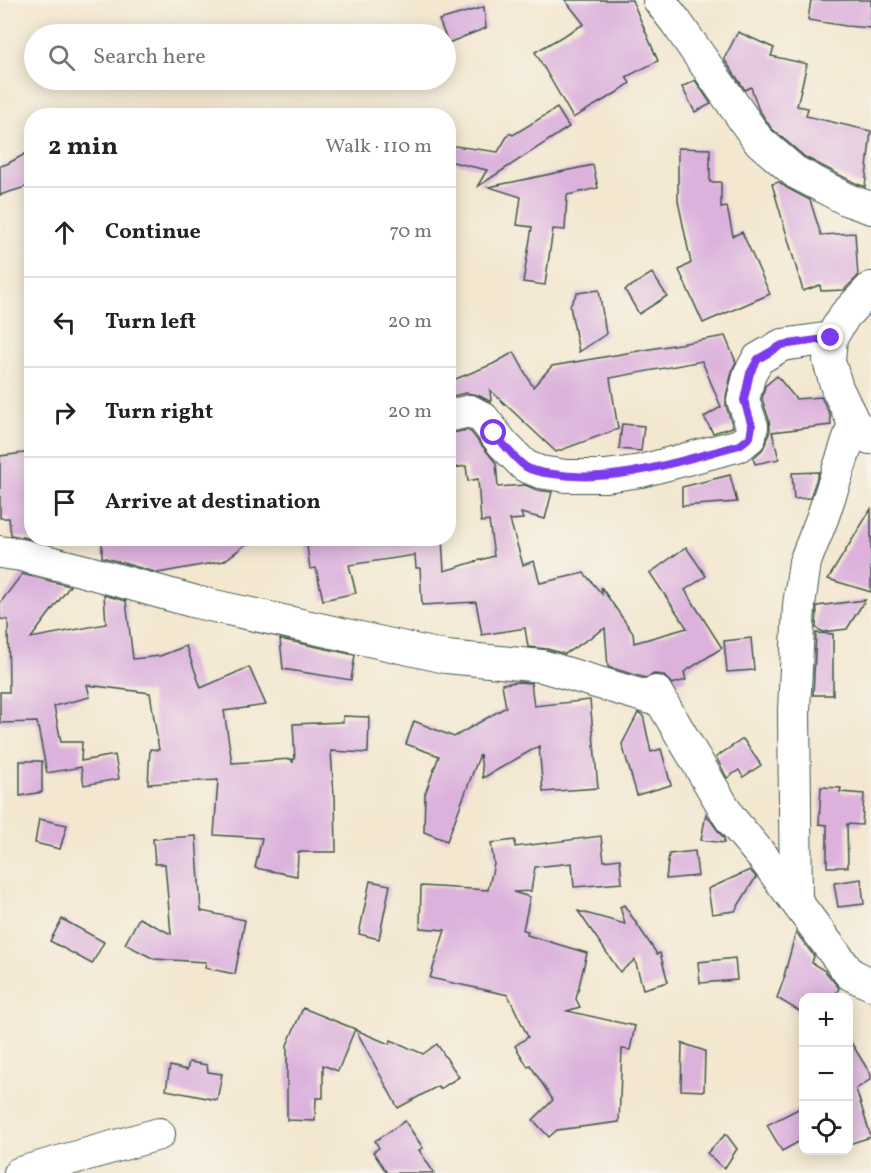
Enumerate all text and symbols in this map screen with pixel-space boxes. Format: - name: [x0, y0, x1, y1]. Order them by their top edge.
- search box: [24, 24, 456, 90]
- icon: search: [45, 41, 78, 74]
- text: Search here: [93, 42, 206, 73]
- text: 2 min: [48, 129, 118, 165]
- text: Walk · 110 m: [325, 133, 432, 161]
- icon: ahead: [48, 216, 81, 249]
- text: Continue: [105, 217, 201, 248]
- text: 70 m: [389, 218, 432, 246]
- icon: left: [48, 306, 81, 339]
- text: Turn left: [105, 307, 196, 338]
- text: 20 m: [388, 308, 432, 336]
- route end: [817, 324, 843, 350]
- icon: right: [48, 396, 81, 429]
- text: Turn right: [105, 397, 213, 428]
- text: 20 m: [388, 398, 432, 426]
- route start: [480, 419, 506, 445]
- icon: arrive: [48, 486, 81, 519]
- text: Arrive at destination: [105, 487, 321, 518]
- map controls: [799, 993, 853, 1155]
- button: +: [799, 993, 853, 1047]
- button: −: [799, 1047, 853, 1101]
- button: locate: [799, 1101, 853, 1155]

